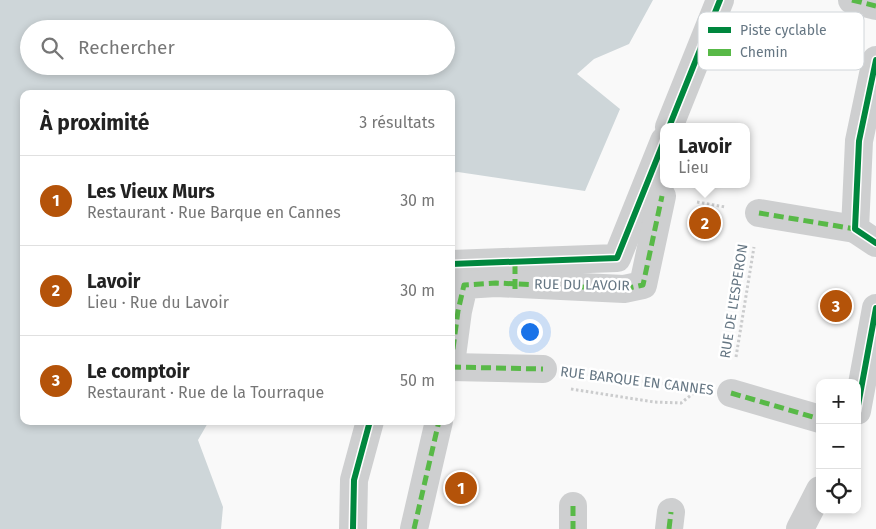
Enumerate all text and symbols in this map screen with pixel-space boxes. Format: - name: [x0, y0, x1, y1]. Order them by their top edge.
- legend: [698, 12, 864, 70]
- search box: [20, 20, 455, 75]
- text: Piste cyclable: [740, 22, 827, 39]
- icon: search: [38, 34, 66, 62]
- text: Rechercher: [78, 36, 175, 59]
- text: Chemin: [740, 44, 788, 61]
- text: À proximité: [40, 110, 149, 136]
- text: 3 résultats: [359, 113, 435, 132]
- popup: [660, 123, 750, 188]
- text: Lavoir: [678, 135, 732, 158]
- text: Lieu: [678, 158, 709, 177]
- text: Les Vieux Murs: [87, 180, 215, 203]
- text: 1: [52, 191, 60, 210]
- text: 30 m: [400, 191, 435, 210]
- text: Restaurant · Rue Barque en Cannes: [87, 203, 341, 222]
- pin: 2: [689, 204, 721, 242]
- street label: RUE DE L'ESPERON: [717, 242, 751, 360]
- text: Lavoir: [87, 270, 140, 293]
- street label: RUE DU LAVOIR: [534, 276, 630, 294]
- text: 2: [52, 281, 60, 300]
- text: 30 m: [400, 281, 435, 300]
- pin: 3: [820, 287, 852, 325]
- text: Lieu · Rue du Lavoir: [87, 293, 229, 312]
- your location: [517, 319, 543, 345]
- text: Le comptoir: [87, 360, 190, 383]
- street label: RUE BARQUE EN CANNES: [559, 363, 715, 399]
- text: 3: [52, 371, 60, 390]
- text: 50 m: [400, 371, 435, 390]
- map controls: [816, 379, 861, 514]
- button: +: [816, 379, 861, 424]
- text: Restaurant · Rue de la Tourraque: [87, 383, 324, 402]
- button: −: [816, 424, 861, 469]
- pin: 1: [445, 469, 477, 507]
- button: locate: [816, 469, 861, 514]

